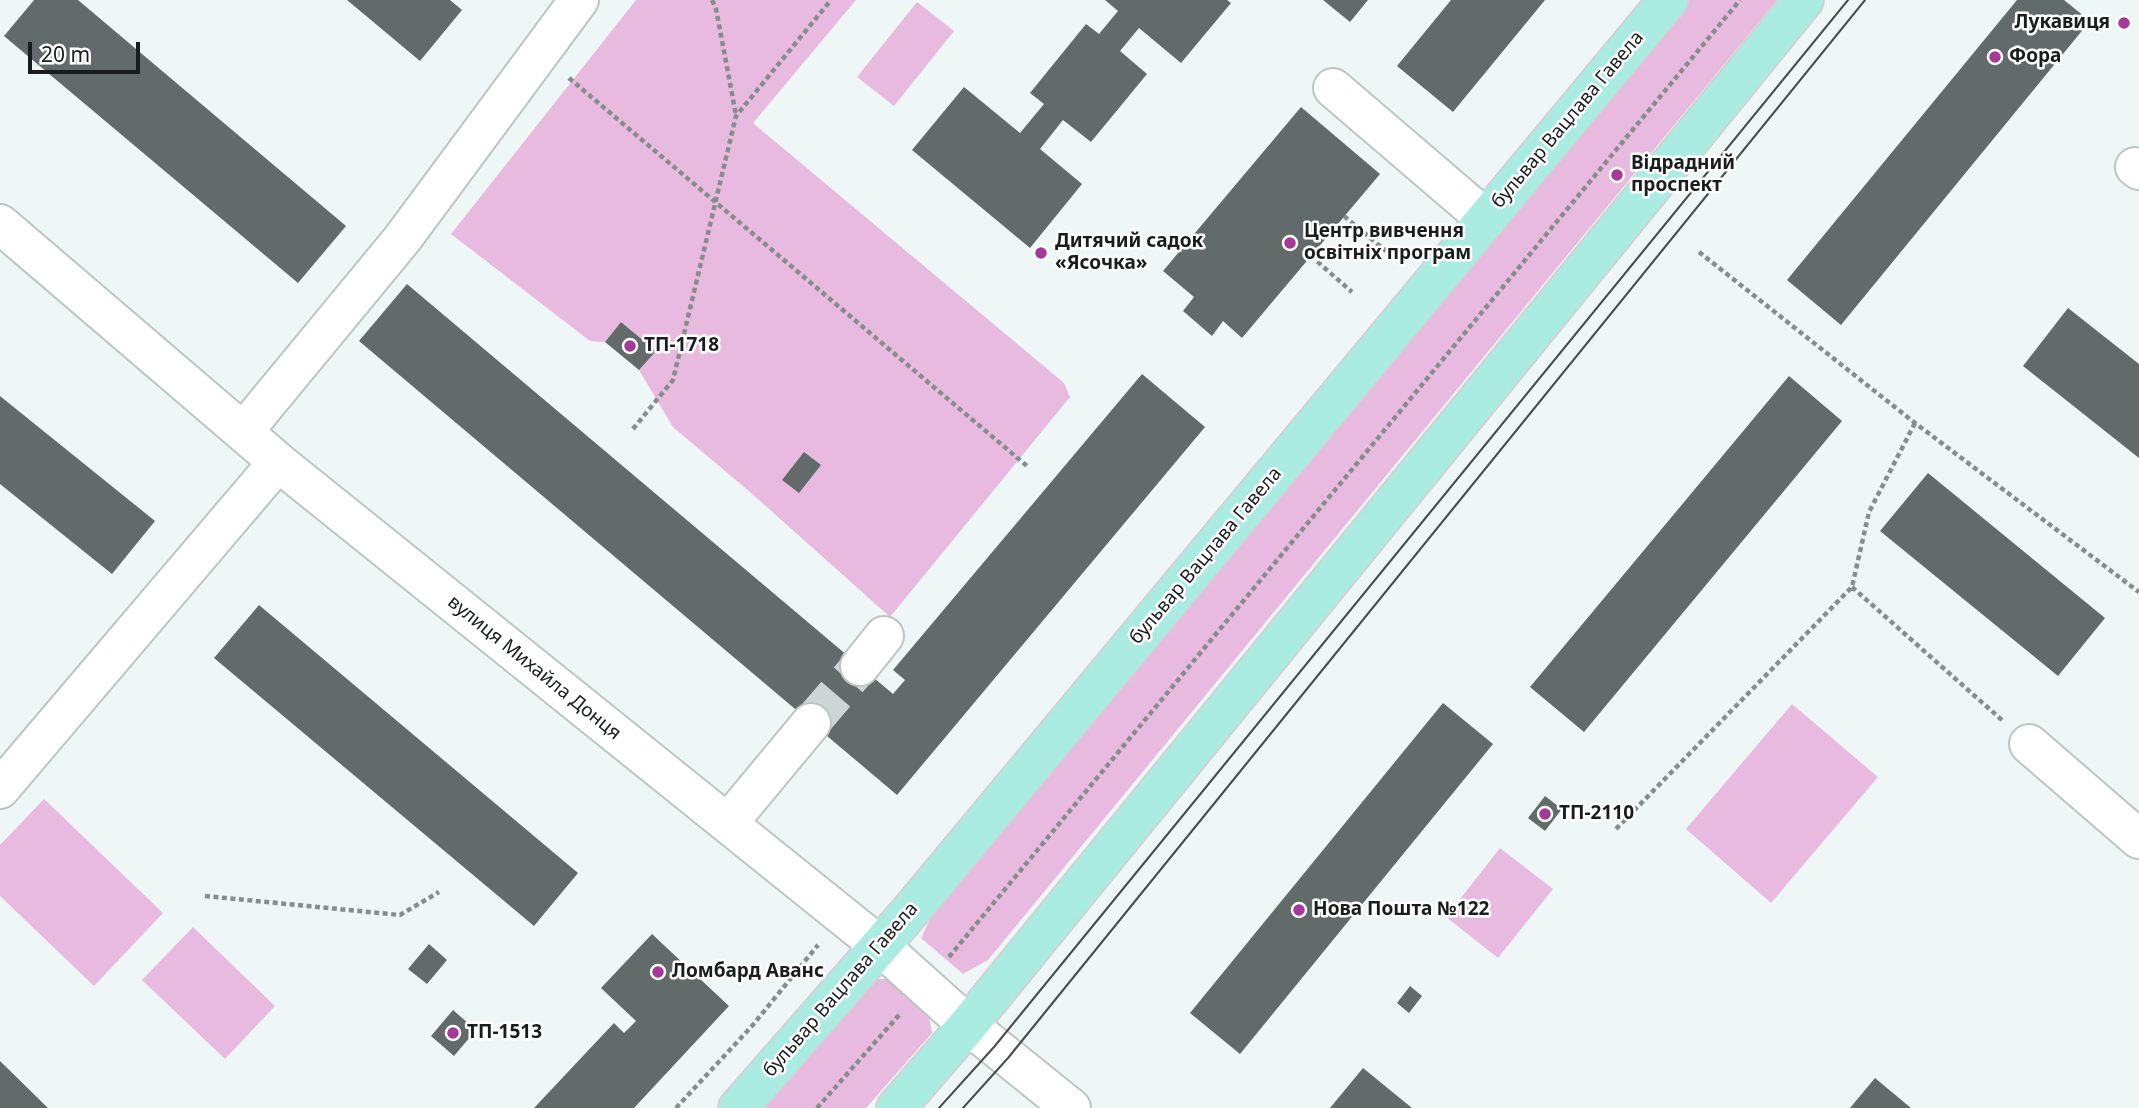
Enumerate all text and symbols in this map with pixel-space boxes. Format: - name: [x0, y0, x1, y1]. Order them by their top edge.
- place label: Лукавиця: [2015, 12, 2110, 34]
- marker: Лукавиця: [2116, 15, 2132, 31]
- street label: бульвар Вацлава Гавела: [1487, 27, 1649, 213]
- scale bar: [32, 28, 144, 72]
- text: 20 m: [41, 40, 90, 68]
- place label: Фора: [2009, 46, 2061, 68]
- marker: Фора: [1987, 49, 2003, 65]
- place label: Відрадний проспект: [1631, 153, 1735, 197]
- marker: Відрадний проспект: [1609, 167, 1625, 183]
- place label: Центр вивчення освітніх програм: [1304, 221, 1471, 265]
- place label: Дитячий садок «Ясочка»: [1055, 231, 1203, 275]
- marker: Центр вивчення освітніх програм: [1282, 235, 1298, 251]
- marker: Дитячий садок «Ясочка»: [1033, 245, 1049, 261]
- place label: ТП-1718: [644, 335, 719, 357]
- marker: ТП-1718: [622, 338, 638, 354]
- street label: бульвар Вацлава Гавела: [1125, 463, 1287, 649]
- street label: вулиця Михайла Донця: [443, 591, 625, 745]
- place label: ТП-2110: [1559, 803, 1634, 825]
- marker: ТП-2110: [1537, 806, 1553, 822]
- street label: бульвар Вацлава Гавела: [759, 898, 923, 1082]
- place label: Нова Пошта №122: [1313, 899, 1489, 921]
- marker: Нова Пошта №122: [1291, 902, 1307, 918]
- place label: Ломбард Аванс: [672, 961, 824, 983]
- marker: Ломбард Аванс: [650, 964, 666, 980]
- place label: ТП-1513: [467, 1022, 542, 1044]
- marker: ТП-1513: [445, 1025, 461, 1041]

